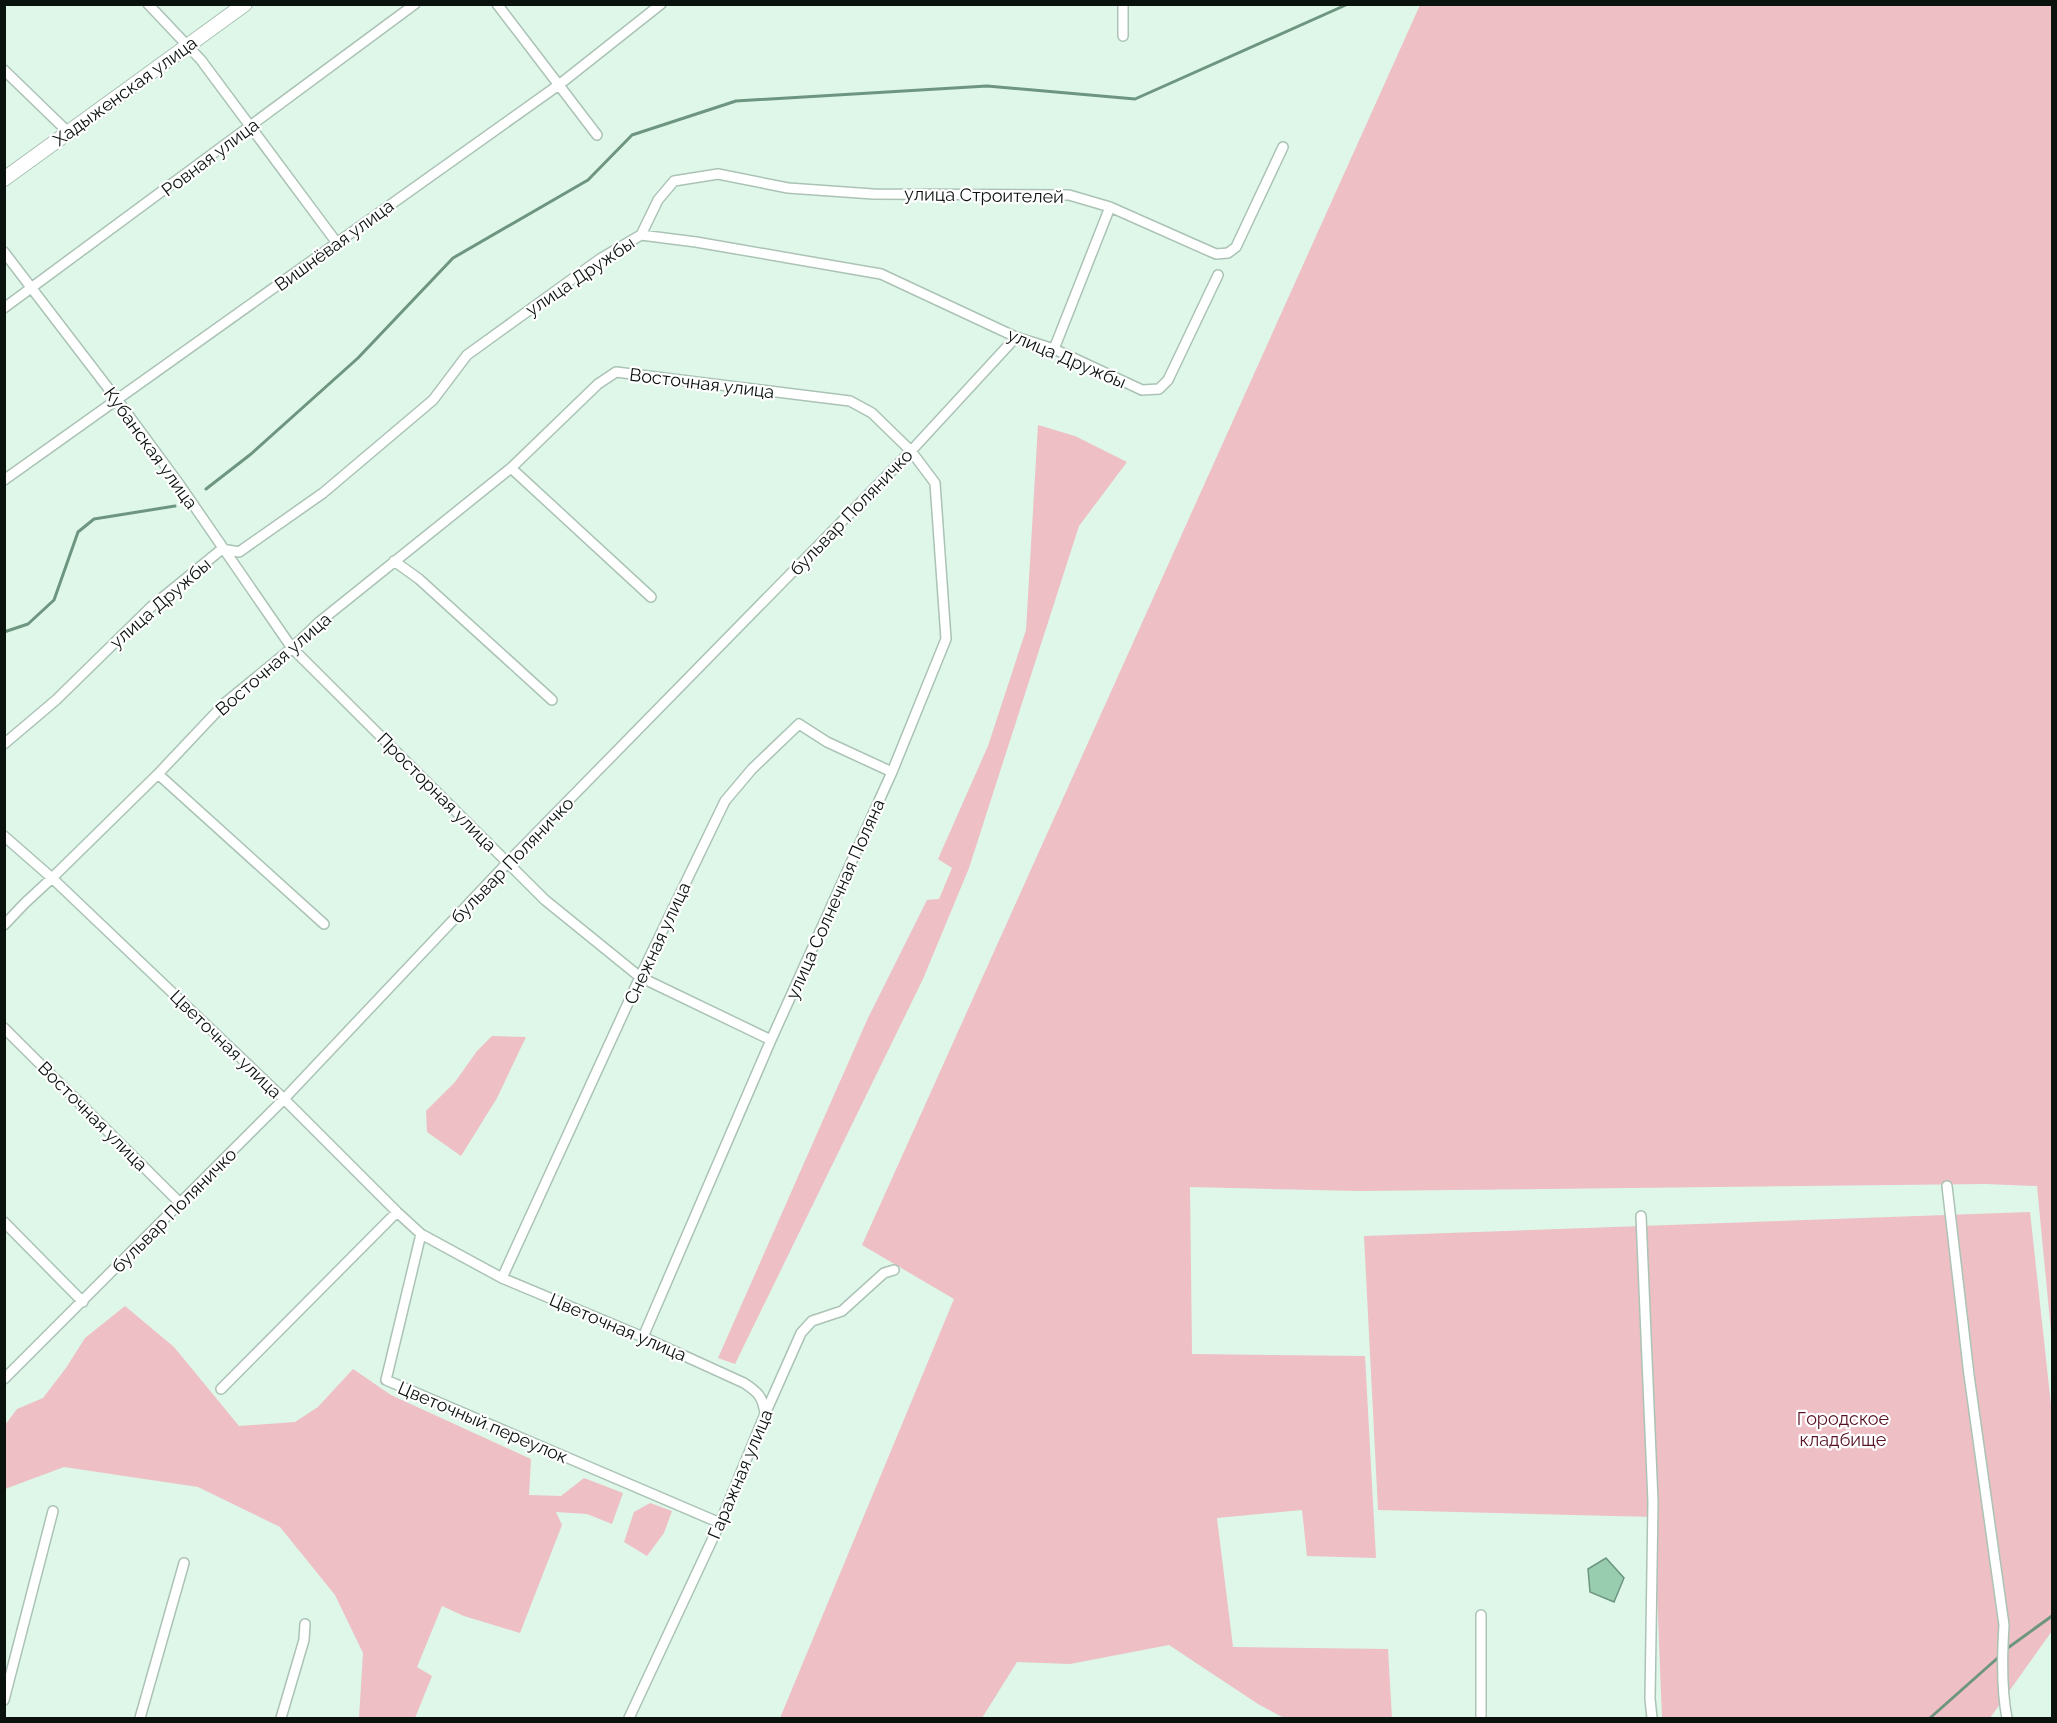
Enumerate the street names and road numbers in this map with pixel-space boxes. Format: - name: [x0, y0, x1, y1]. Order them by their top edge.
- street label: Хадыженская улица: [49, 32, 201, 150]
- street label: Ровная улица: [157, 114, 263, 200]
- street label: улица Строителей: [904, 183, 1064, 207]
- street label: Вишнёвая улица: [270, 195, 398, 295]
- street label: улица Дружбы: [522, 232, 638, 320]
- street label: улица Дружбы: [1005, 324, 1129, 392]
- street label: Восточная улица: [628, 364, 776, 402]
- street label: Кубанская улица: [100, 383, 202, 513]
- street label: бульвар Поляничко: [785, 444, 917, 580]
- street label: улица Дружбы: [105, 553, 215, 653]
- street label: Восточная улица: [211, 608, 335, 720]
- street label: Просторная улица: [373, 728, 501, 856]
- street label: бульвар Поляничко: [446, 792, 578, 928]
- street label: улица Солнечная Поляна: [781, 796, 889, 1002]
- street label: Снежная улица: [620, 879, 694, 1007]
- street label: Цветочная улица: [166, 986, 286, 1102]
- street label: Восточная улица: [34, 1057, 152, 1175]
- street label: бульвар Поляничко: [107, 1143, 241, 1277]
- street label: Цветочная улица: [546, 1289, 690, 1365]
- street label: Цветочный переулок: [395, 1377, 571, 1467]
- street label: Гаражная улица: [703, 1406, 777, 1542]

